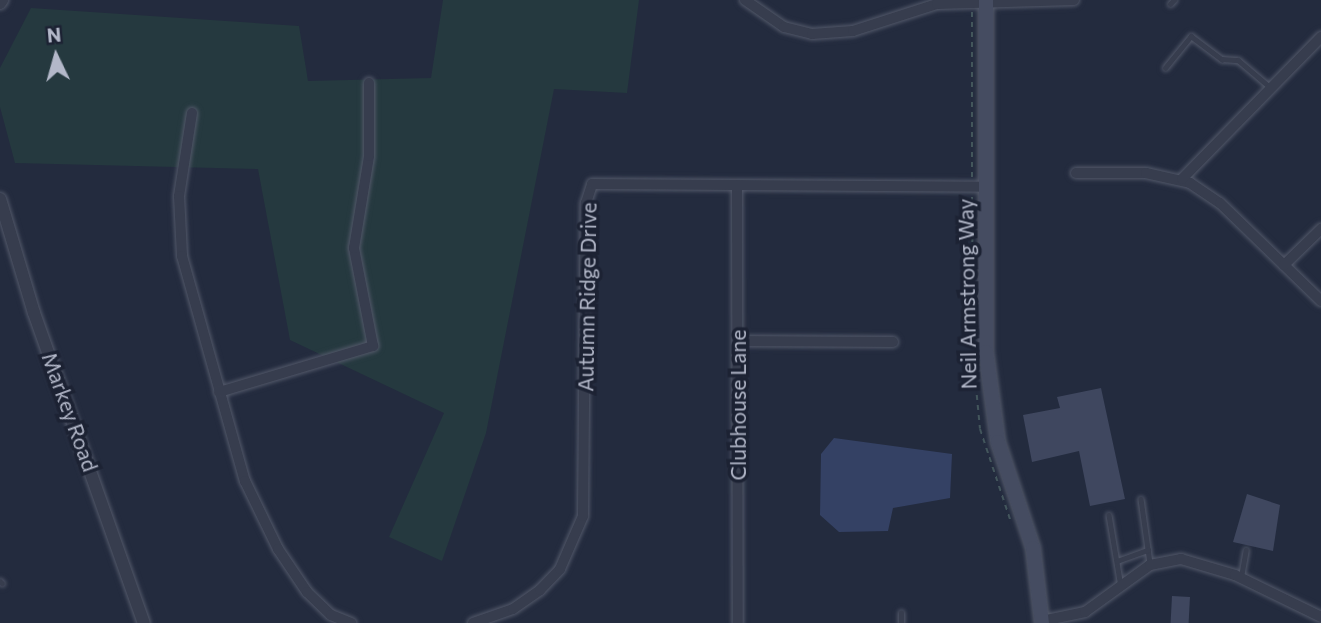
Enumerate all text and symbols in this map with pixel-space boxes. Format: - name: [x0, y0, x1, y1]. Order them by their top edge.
- north arrow: [21, 21, 91, 91]
- text: N: [46, 23, 62, 47]
- street label: Neil Armstrong Way: [953, 198, 981, 390]
- street label: Autumn Ridge Drive: [573, 202, 601, 392]
- street label: Clubhouse Lane: [725, 330, 751, 480]
- street label: Markey Road: [37, 349, 103, 475]

